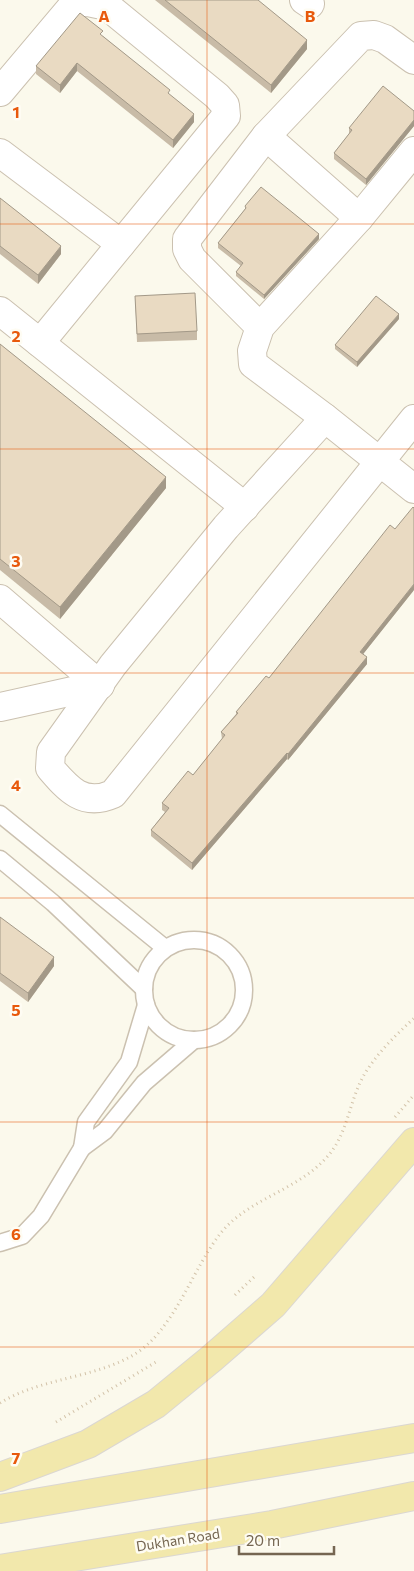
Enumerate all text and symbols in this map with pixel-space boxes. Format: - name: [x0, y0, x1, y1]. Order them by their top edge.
- text: A: [98, 6, 110, 25]
- text: B: [305, 6, 316, 25]
- text: 1: [12, 102, 20, 121]
- text: 2: [11, 326, 21, 345]
- text: 3: [11, 551, 21, 570]
- text: 4: [11, 775, 21, 794]
- text: 5: [11, 1000, 21, 1019]
- text: 6: [11, 1224, 21, 1243]
- text: 7: [12, 1448, 21, 1467]
- scale bar: [239, 1524, 334, 1556]
- street label: Dukhan Road: [135, 1525, 221, 1555]
- text: 20 m: [246, 1531, 280, 1549]

